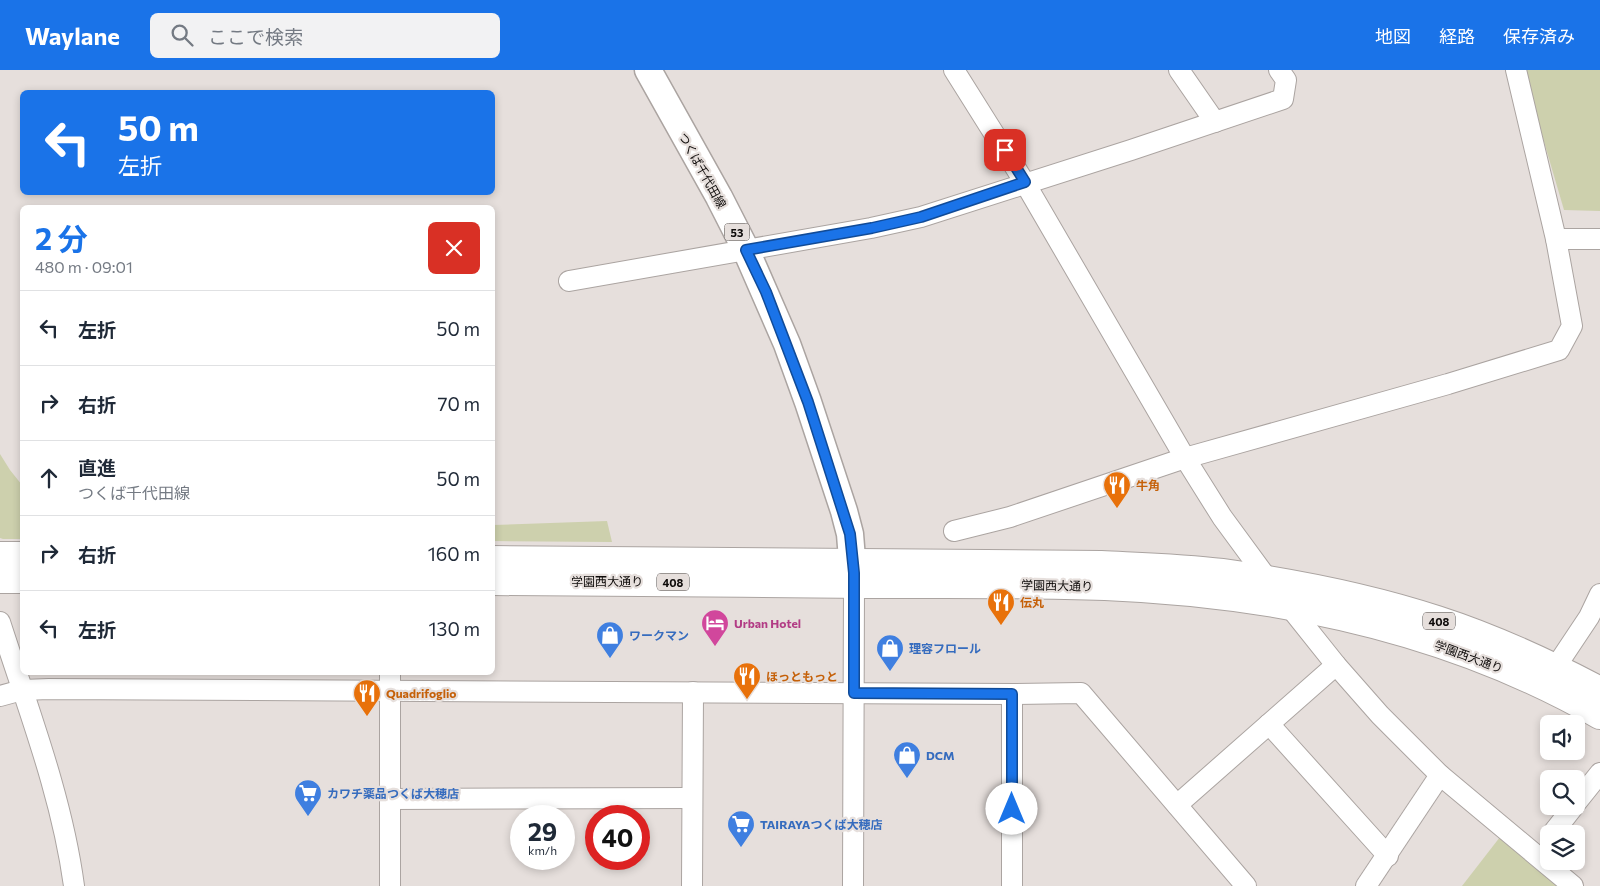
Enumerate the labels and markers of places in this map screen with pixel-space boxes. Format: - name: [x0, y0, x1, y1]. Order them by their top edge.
- pin: [984, 129, 1026, 171]
- restaurant icon: 牛角: [1102, 470, 1132, 509]
- place label: 牛角: [1136, 478, 1160, 492]
- restaurant icon: 伝丸: [986, 587, 1016, 626]
- place label: 伝丸: [1020, 595, 1044, 609]
- hotel icon: Urban Hotel: [700, 608, 730, 647]
- place label: Urban Hotel: [734, 616, 801, 630]
- shop icon: ワークマン: [595, 620, 625, 659]
- place label: ワークマン: [629, 628, 689, 642]
- shop icon: 理容フロール: [875, 633, 905, 672]
- place label: 理容フロール: [909, 641, 981, 655]
- restaurant icon: ほっともっと: [732, 661, 762, 700]
- place label: ほっともっと: [766, 669, 838, 683]
- restaurant icon: Quadrifoglio: [352, 678, 382, 717]
- place label: Quadrifoglio: [386, 686, 457, 700]
- shop icon: DCM: [892, 740, 922, 779]
- place label: DCM: [926, 748, 955, 762]
- supermarket icon: カワチ薬品つくば大穂店: [293, 778, 323, 817]
- place label: カワチ薬品つくば大穂店: [327, 786, 459, 800]
- supermarket icon: TAIRAYAつくば大穂店: [726, 809, 756, 848]
- place label: TAIRAYAつくば大穂店: [760, 817, 882, 831]

